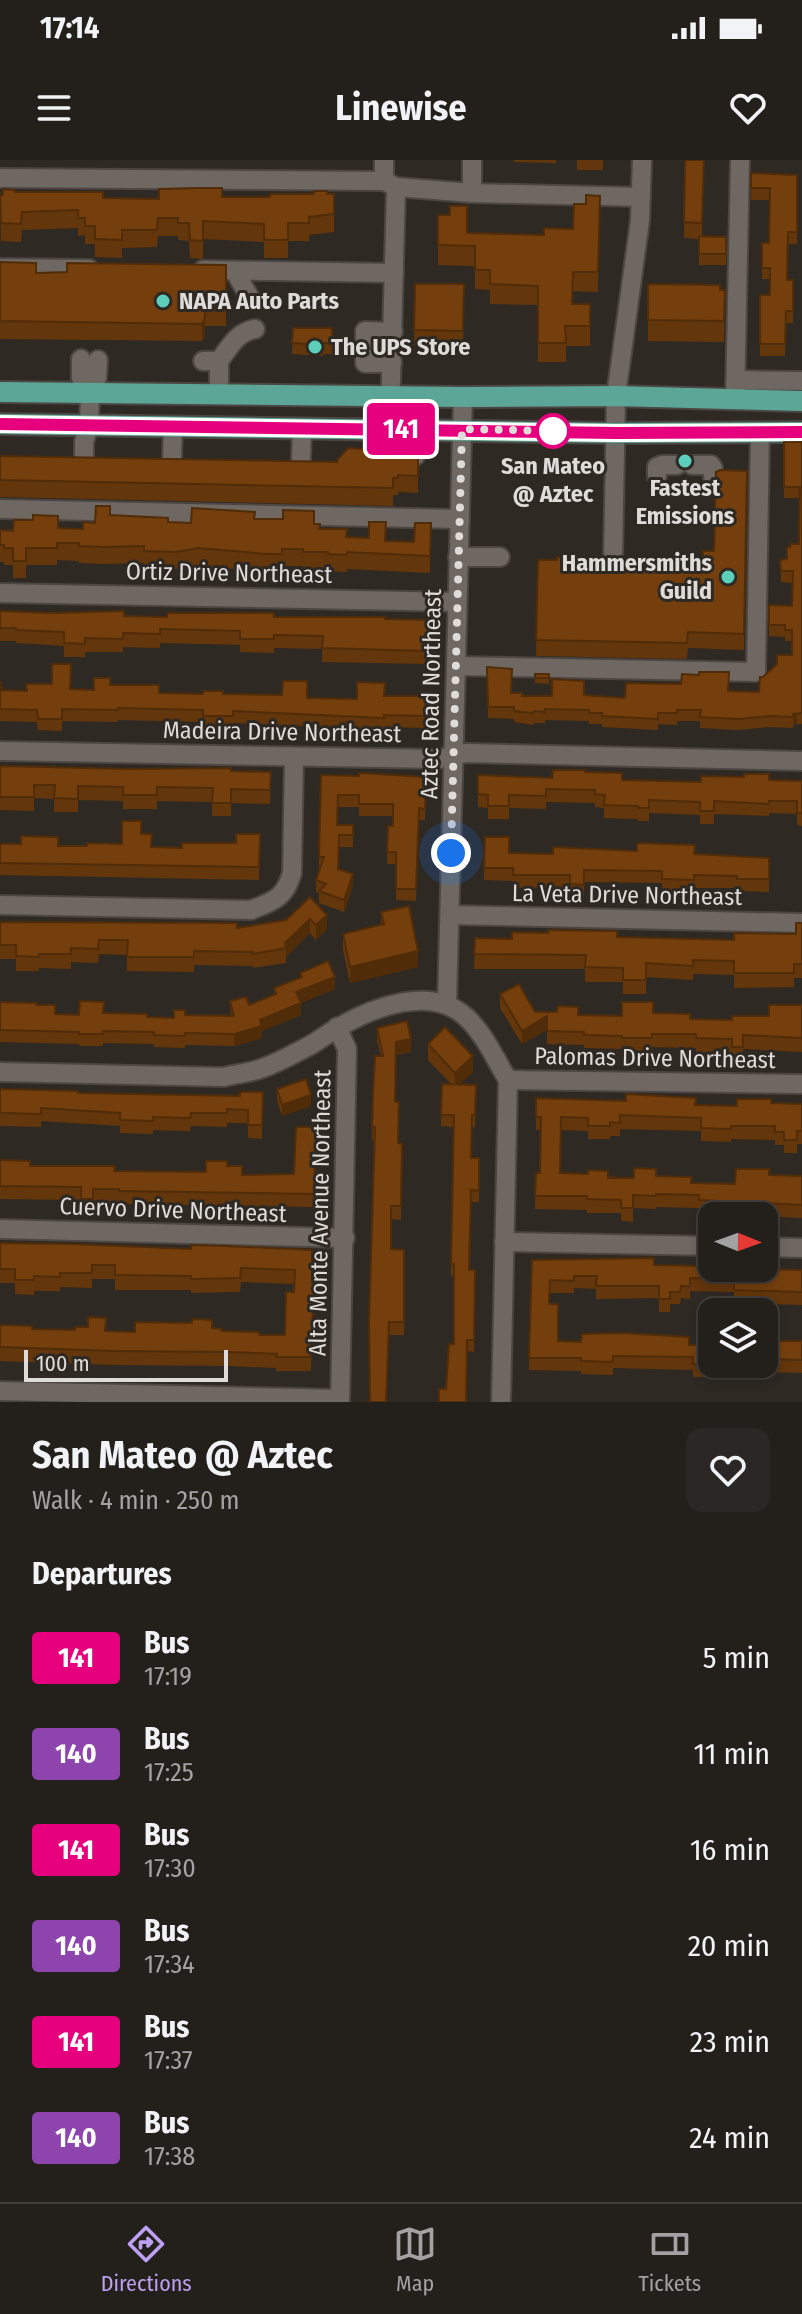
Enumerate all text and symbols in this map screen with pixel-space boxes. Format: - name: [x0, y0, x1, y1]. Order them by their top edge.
- text: 17:14: [40, 10, 99, 46]
- icon: menu: [32, 86, 76, 130]
- text: Linewise: [335, 86, 467, 130]
- icon: heart: [726, 86, 770, 130]
- place label: NAPA Auto Parts: [179, 287, 339, 315]
- marker: NAPA Auto Parts: [154, 292, 172, 310]
- place label: The UPS Store: [331, 333, 470, 361]
- marker: The UPS Store: [306, 338, 324, 356]
- line badge: 141: [355, 403, 447, 455]
- text: 141: [383, 412, 419, 445]
- marker: San Mateo @ Aztec: [536, 414, 570, 448]
- place label: San Mateo @ Aztec: [501, 452, 605, 508]
- marker: Fastest Emissions: [676, 452, 694, 470]
- place label: Fastest Emissions: [636, 474, 735, 530]
- place label: Hammersmiths Guild: [562, 549, 712, 605]
- street label: Ortiz Drive Northeast: [126, 557, 333, 589]
- marker: Hammersmiths Guild: [719, 568, 737, 586]
- street label: Aztec Road Northeast: [415, 589, 447, 799]
- street label: Madeira Drive Northeast: [163, 716, 402, 748]
- your location: [431, 833, 471, 873]
- street label: La Veta Drive Northeast: [512, 879, 743, 911]
- street label: Palomas Drive Northeast: [534, 1042, 776, 1074]
- street label: Alta Monte Avenue Northeast: [304, 1069, 337, 1356]
- street label: Cuervo Drive Northeast: [59, 1192, 287, 1228]
- north arrow: [698, 1202, 778, 1282]
- map controls: [698, 1202, 778, 1378]
- button: layers: [698, 1298, 778, 1378]
- scale bar: [24, 1346, 228, 1382]
- text: 100 m: [36, 1350, 90, 1377]
- button: heart: [686, 1428, 770, 1512]
- text: San Mateo @ Aztec: [32, 1432, 333, 1478]
- text: Walk · 4 min · 250 m: [32, 1485, 240, 1516]
- text: Departures: [32, 1556, 172, 1592]
- text: Bus: [144, 1625, 189, 1661]
- text: 5 min: [703, 1640, 770, 1676]
- text: 141: [58, 1641, 94, 1674]
- text: 17:19: [144, 1661, 192, 1692]
- text: Bus: [144, 1721, 189, 1757]
- text: 11 min: [694, 1736, 770, 1772]
- text: 140: [55, 1737, 97, 1770]
- text: 17:25: [144, 1757, 194, 1788]
- text: Bus: [144, 1817, 189, 1853]
- text: 16 min: [690, 1832, 770, 1868]
- text: 141: [58, 1833, 94, 1866]
- text: 17:30: [144, 1853, 196, 1884]
- text: Bus: [144, 1913, 189, 1949]
- text: 20 min: [688, 1928, 770, 1964]
- text: 140: [55, 1929, 97, 1962]
- text: 17:34: [144, 1949, 195, 1980]
- text: Bus: [144, 2009, 189, 2045]
- text: 23 min: [690, 2024, 770, 2060]
- text: 141: [58, 2025, 94, 2058]
- text: 17:37: [144, 2045, 193, 2076]
- text: Bus: [144, 2105, 189, 2141]
- text: 24 min: [689, 2120, 770, 2156]
- text: 140: [55, 2121, 97, 2154]
- text: 17:38: [144, 2141, 195, 2172]
- tab: Directions: [101, 2222, 192, 2297]
- tab: Map: [393, 2222, 437, 2297]
- tab: Tickets: [639, 2222, 701, 2297]

